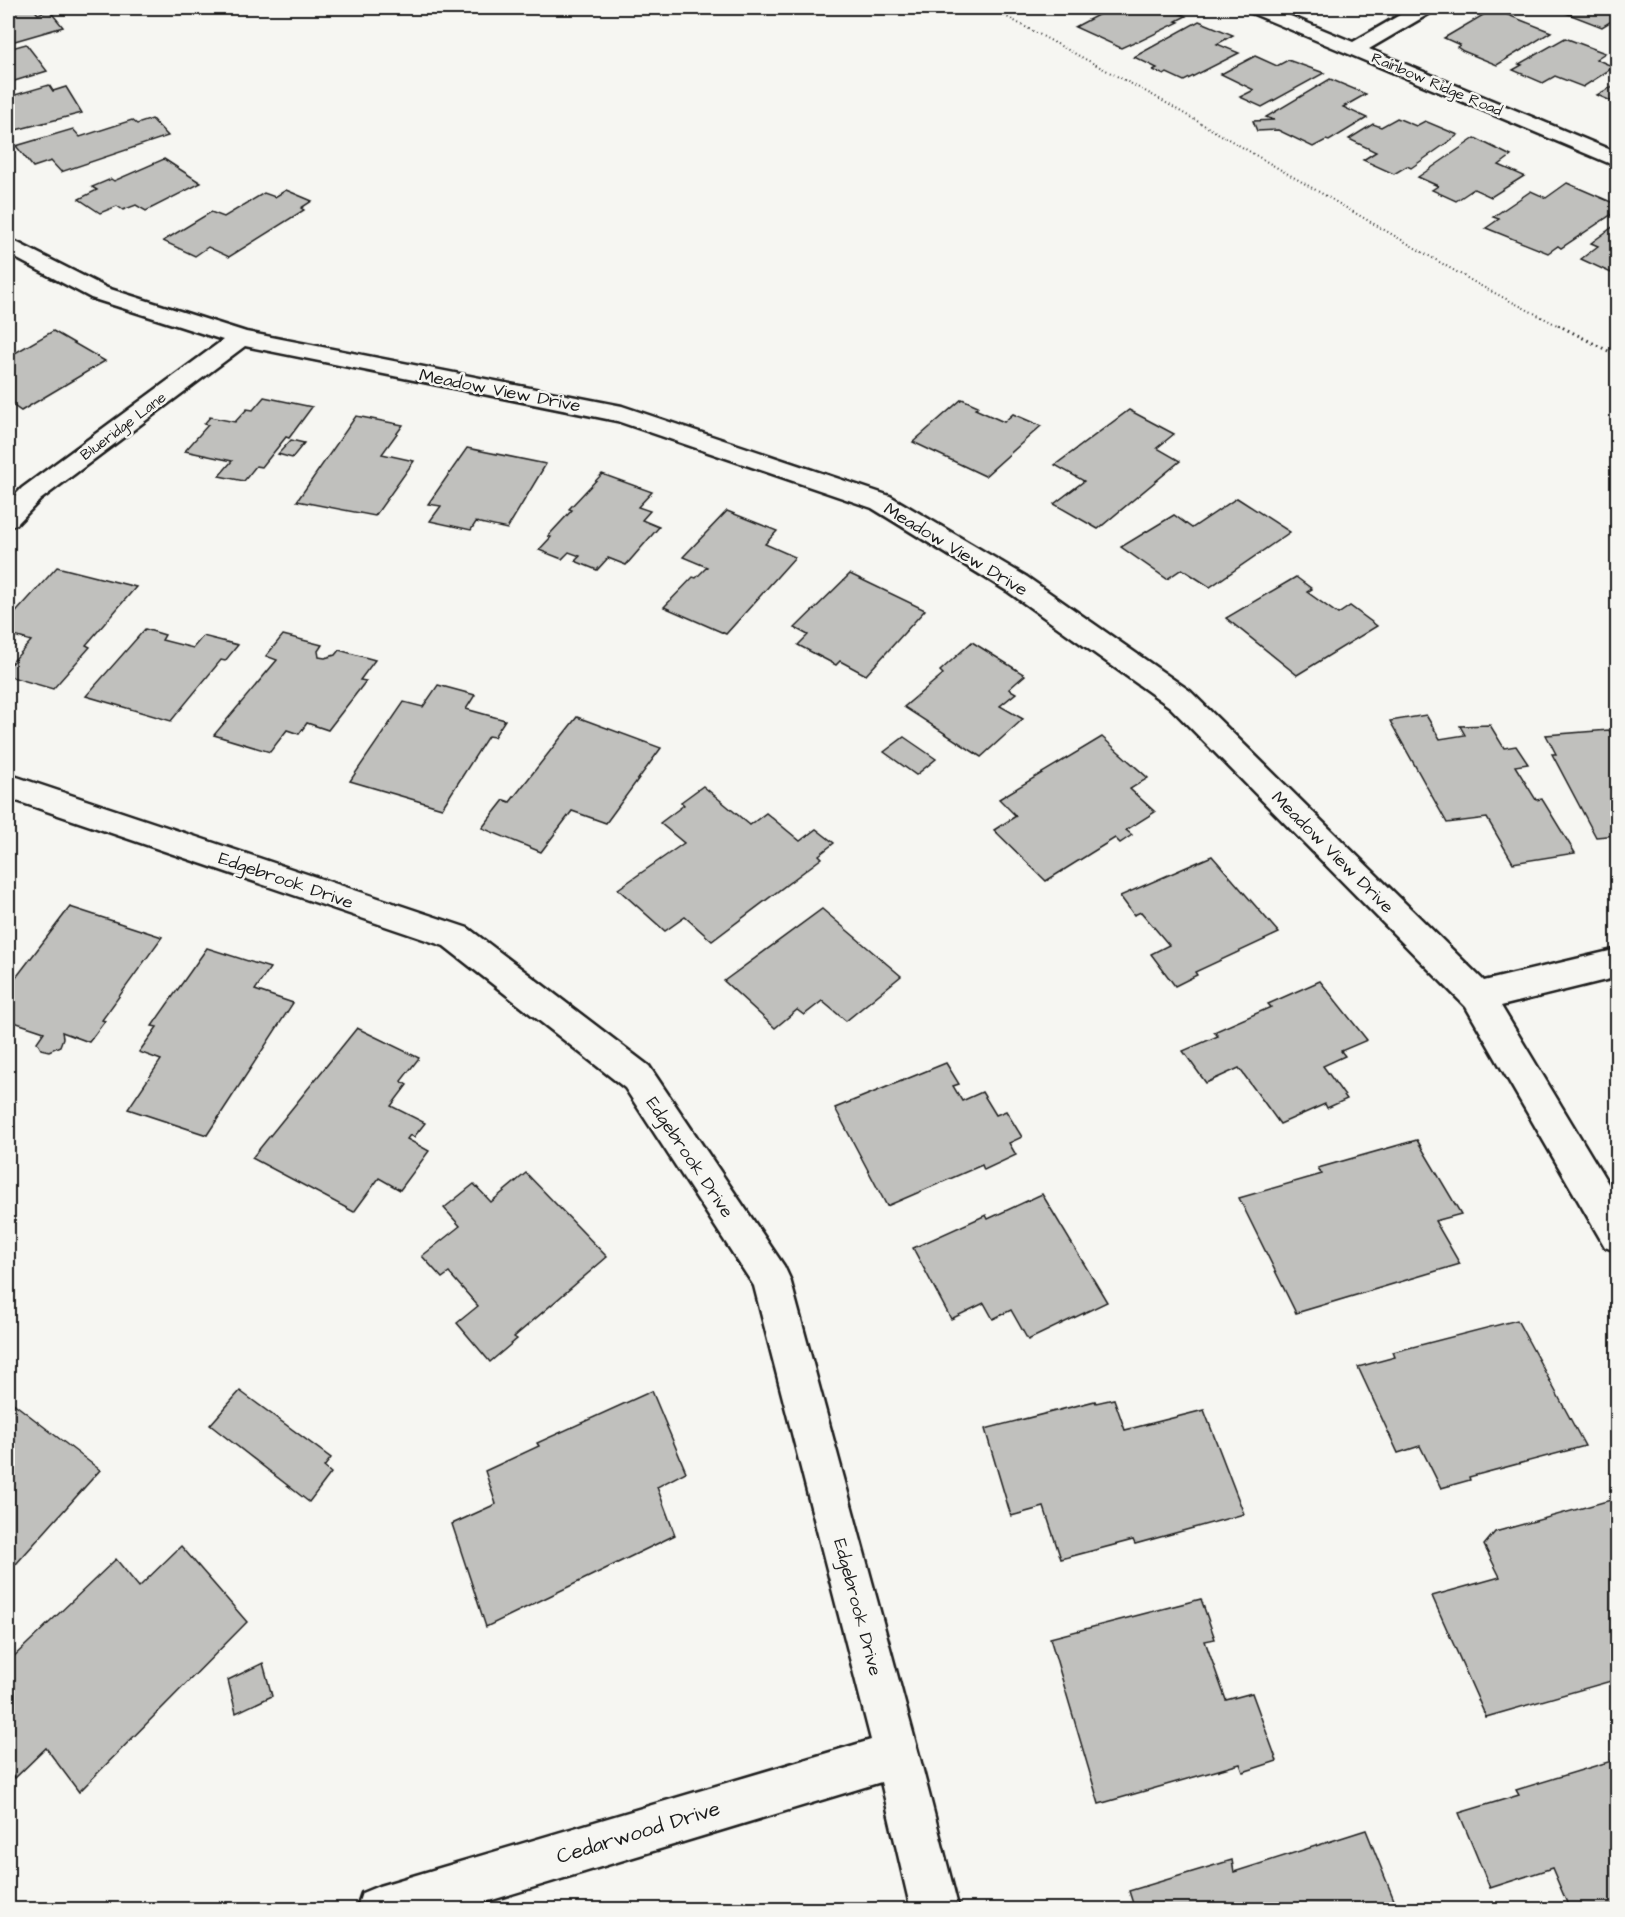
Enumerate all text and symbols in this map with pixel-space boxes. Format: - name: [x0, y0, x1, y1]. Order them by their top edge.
- street label: Rainbow Ridge Road: [1368, 47, 1506, 123]
- street label: Meadow View Drive: [417, 363, 583, 418]
- street label: Blueridge Lane: [76, 387, 171, 466]
- street label: Meadow View Drive: [879, 497, 1033, 602]
- street label: Meadow View Drive: [1266, 786, 1400, 919]
- street label: Edgebrook Drive: [215, 846, 357, 916]
- street label: Edgebrook Drive: [639, 1092, 739, 1223]
- street label: Edgebrook Drive: [826, 1536, 888, 1679]
- street label: Cedarwood Drive: [553, 1794, 724, 1871]

